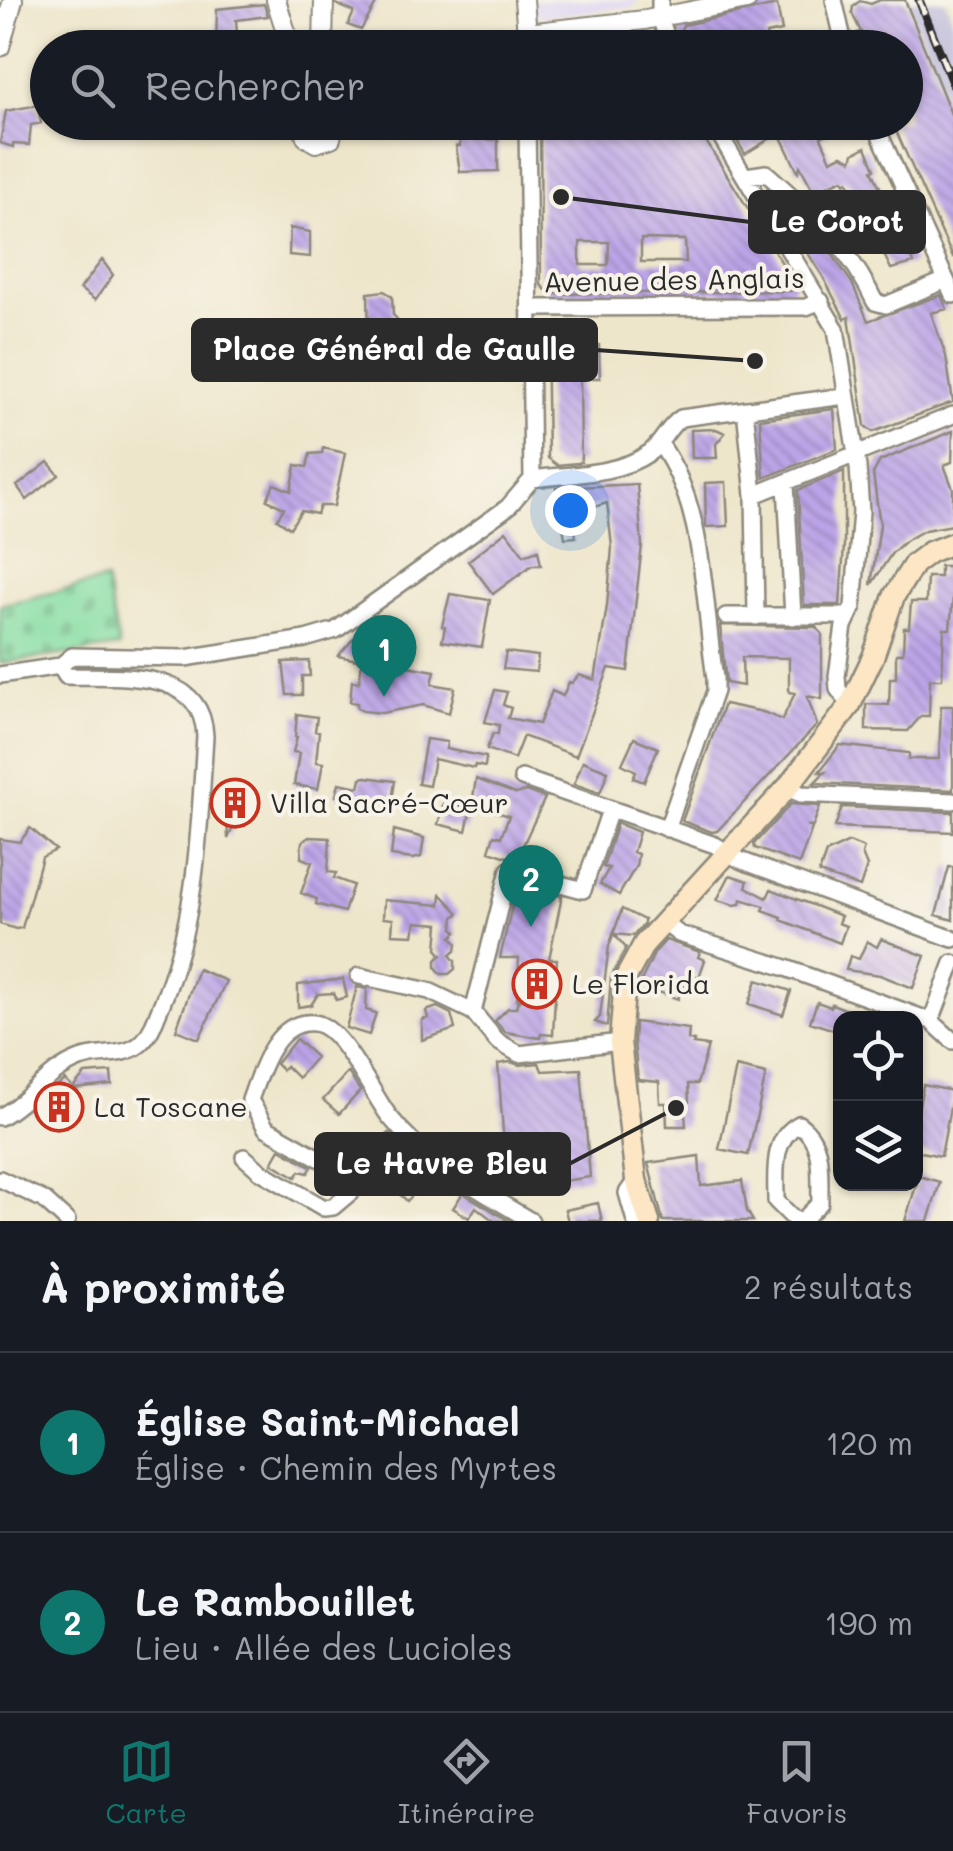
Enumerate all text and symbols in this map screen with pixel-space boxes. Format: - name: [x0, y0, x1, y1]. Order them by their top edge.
- search box: [30, 30, 923, 140]
- icon: search: [65, 58, 120, 113]
- text: Rechercher: [145, 60, 366, 110]
- callout: Le Corot: [750, 192, 924, 252]
- text: Le Corot: [770, 200, 904, 240]
- street label: Avenue des Anglais: [543, 259, 805, 299]
- callout: Place Général de Gaulle: [193, 320, 596, 380]
- text: Place Général de Gaulle: [212, 328, 576, 368]
- your location: [545, 485, 596, 536]
- pin: 1: [352, 614, 416, 697]
- building icon: Villa Sacré-Cœur: [209, 777, 261, 829]
- place label: Villa Sacré-Cœur: [270, 784, 509, 820]
- pin: 2: [498, 844, 564, 927]
- building icon: Le Florida: [511, 958, 563, 1010]
- place label: Le Florida: [572, 965, 710, 1001]
- map controls: [833, 1011, 923, 1191]
- button: locate: [833, 1011, 923, 1101]
- building icon: La Toscane: [33, 1081, 85, 1133]
- place label: La Toscane: [94, 1088, 248, 1124]
- button: layers: [833, 1101, 923, 1191]
- callout: Le Havre Bleu: [316, 1134, 569, 1194]
- text: Le Havre Bleu: [336, 1142, 548, 1182]
- text: À proximité: [40, 1259, 286, 1314]
- text: 2 résultats: [744, 1265, 913, 1307]
- text: Église Saint-Michael: [135, 1396, 520, 1446]
- text: 1: [65, 1421, 80, 1463]
- text: 120 m: [825, 1421, 913, 1463]
- text: Église · Chemin des Myrtes: [135, 1446, 557, 1488]
- text: Le Rambouillet: [135, 1576, 415, 1626]
- text: 2: [64, 1601, 81, 1643]
- text: 190 m: [824, 1601, 913, 1643]
- text: Lieu · Allée des Lucioles: [135, 1626, 513, 1668]
- tab: Carte: [106, 1734, 187, 1830]
- tab: Itinéraire: [398, 1734, 535, 1830]
- tab: Favoris: [747, 1734, 847, 1830]

